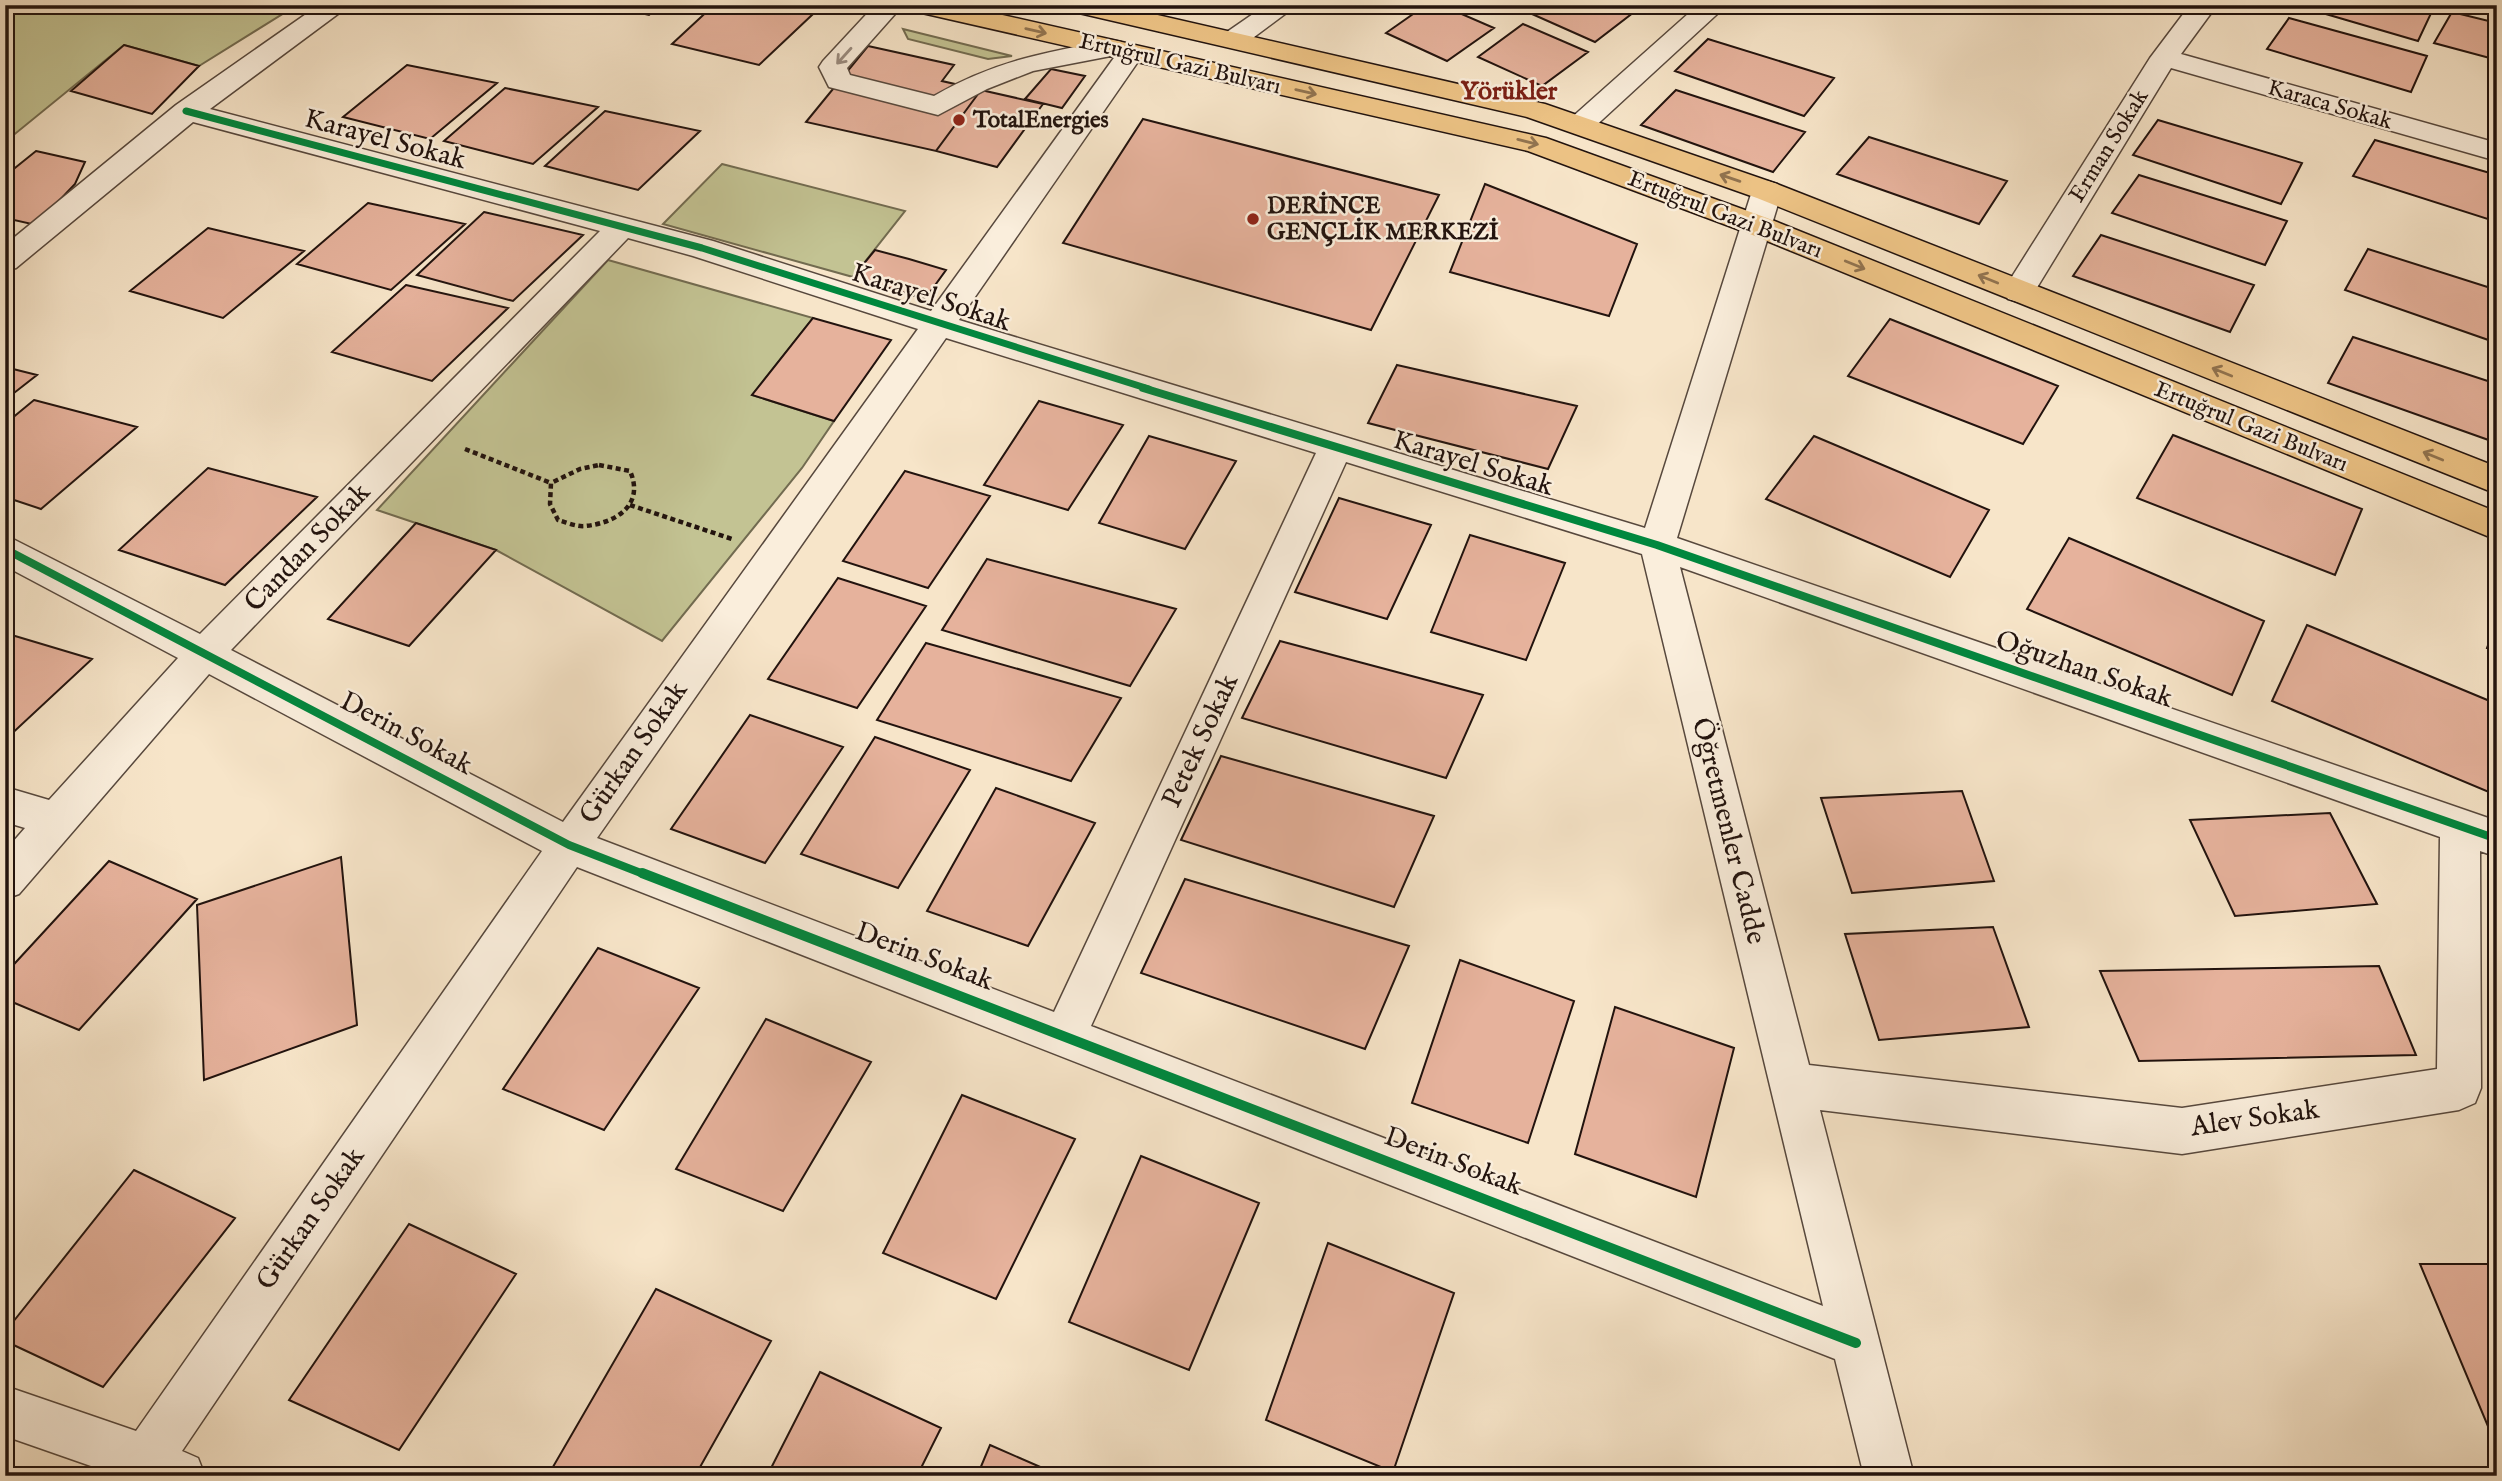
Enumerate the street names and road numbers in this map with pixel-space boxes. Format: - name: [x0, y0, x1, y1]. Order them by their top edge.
- street label: Ertuğrul Gazi Bulvarı: [1076, 27, 1284, 101]
- street label: Karaca Sokak: [2264, 73, 2396, 137]
- street label: Erman Sokak: [2063, 83, 2156, 208]
- street label: Karayel Sokak: [300, 102, 471, 179]
- street label: Ertuğrul Gazi Bulvarı: [1624, 165, 1826, 265]
- street label: Karayel Sokak: [847, 256, 1016, 341]
- street label: Ertuğrul Gazi Bulvarı: [2150, 375, 2352, 479]
- street label: Karayel Sokak: [1389, 423, 1558, 505]
- street label: Candan Sokak: [238, 475, 379, 620]
- street label: Oğuzhan Sokak: [1991, 623, 2178, 717]
- street label: Petek Sokak: [1155, 668, 1248, 813]
- street label: Gürkan Sokak: [572, 674, 697, 831]
- street label: Derin Sokak: [334, 684, 479, 784]
- street label: Öğretmenler Cadde: [1683, 714, 1773, 948]
- street label: Derin Sokak: [850, 915, 999, 1000]
- street label: Alev Sokak: [2188, 1093, 2322, 1145]
- street label: Derin Sokak: [1379, 1120, 1528, 1205]
- street label: Gürkan Sokak: [249, 1140, 374, 1297]

